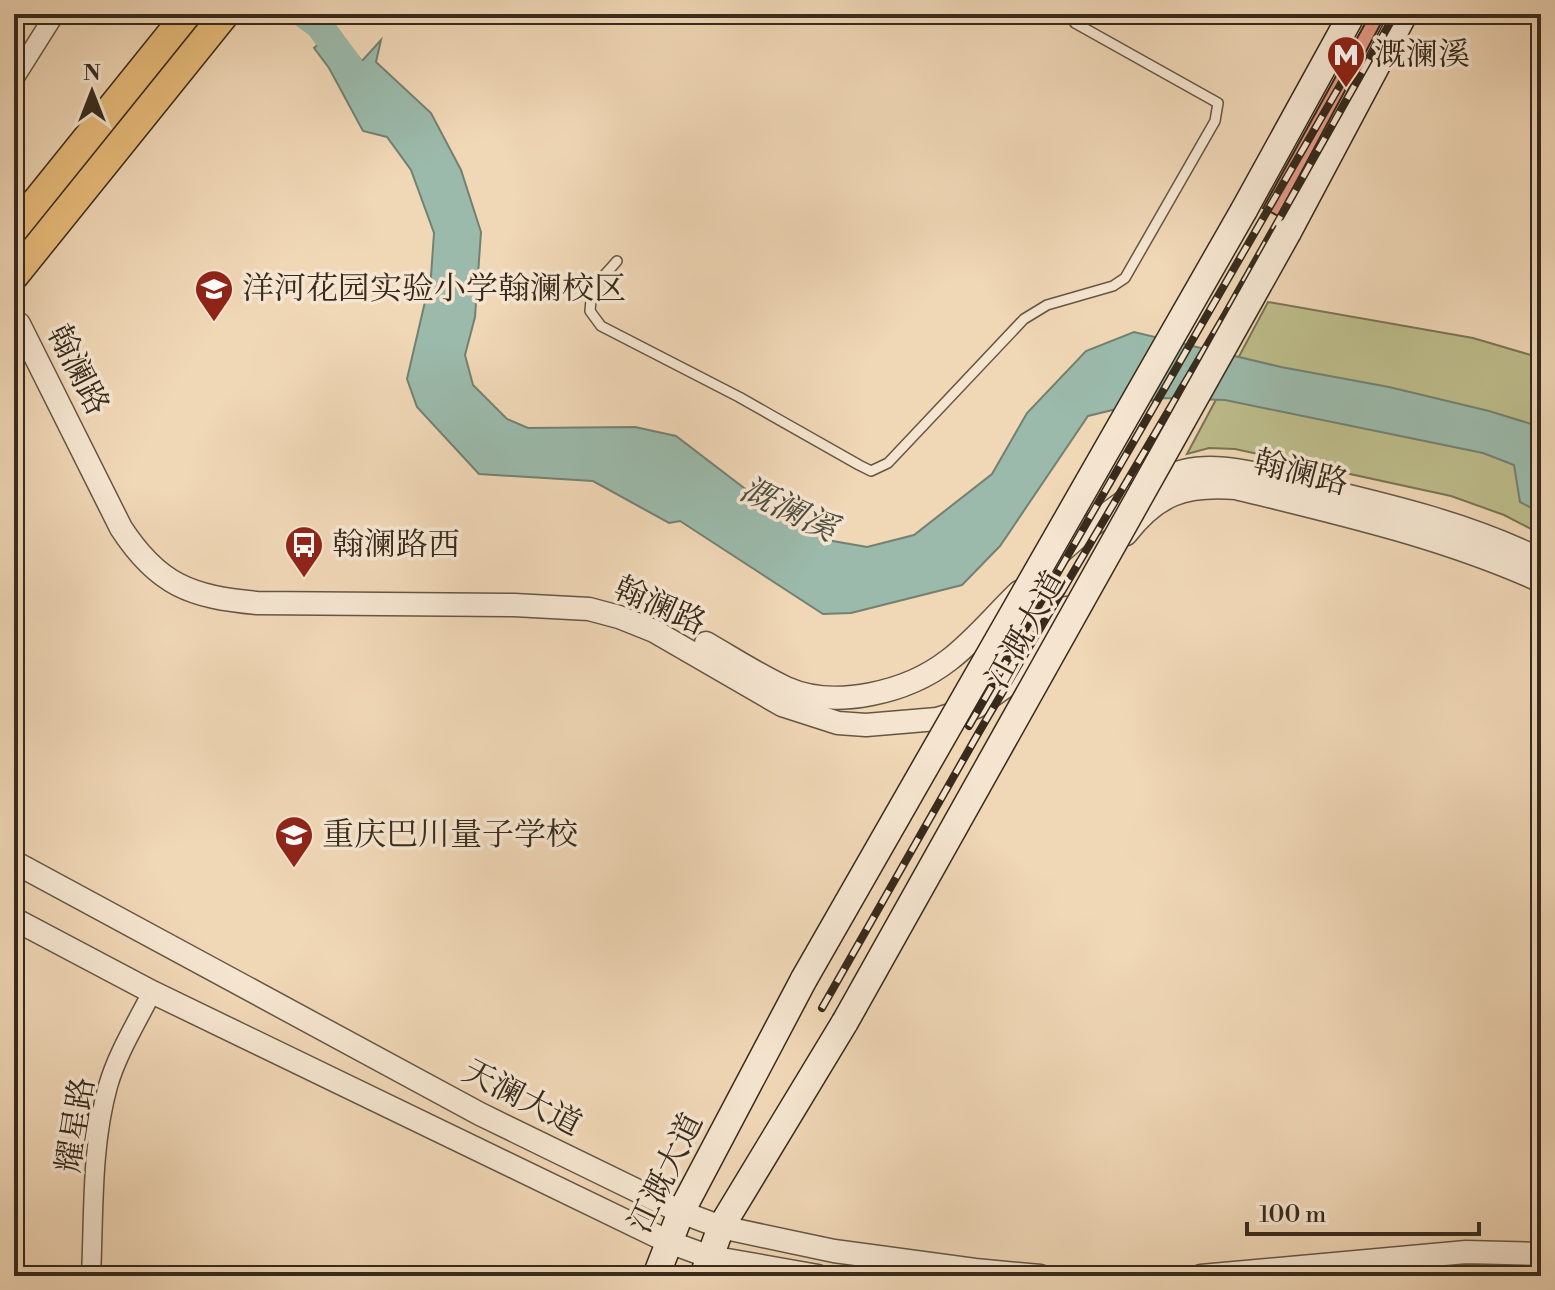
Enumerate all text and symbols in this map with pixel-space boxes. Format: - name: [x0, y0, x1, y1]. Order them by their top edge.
- metro station icon: 溉澜溪: [1325, 34, 1367, 89]
- place label: 溉澜溪: [1374, 35, 1470, 75]
- north arrow: [52, 52, 132, 132]
- text: N: [83, 60, 101, 87]
- school or university icon: 洋河花园实验小学翰澜校区: [193, 268, 235, 323]
- place label: 洋河花园实验小学翰澜校区: [242, 269, 626, 309]
- street label: 翰澜路: [38, 318, 118, 422]
- street label: 翰澜路: [1250, 442, 1352, 504]
- water label: 溉澜溪: [733, 469, 846, 553]
- bus stop icon: 翰澜路西: [283, 524, 325, 579]
- place label: 翰澜路西: [332, 525, 460, 565]
- street label: 江溉大道: [977, 564, 1075, 696]
- street label: 翰澜路: [608, 568, 712, 644]
- school or university icon: 重庆巴川量子学校: [273, 814, 315, 869]
- place label: 重庆巴川量子学校: [322, 815, 578, 855]
- street label: 天澜大道: [456, 1051, 588, 1145]
- street label: 耀星路: [49, 1074, 103, 1176]
- street label: 江溉大道: [620, 1107, 712, 1239]
- scale bar: [1247, 1186, 1479, 1236]
- text: 100 m: [1259, 1200, 1326, 1230]

